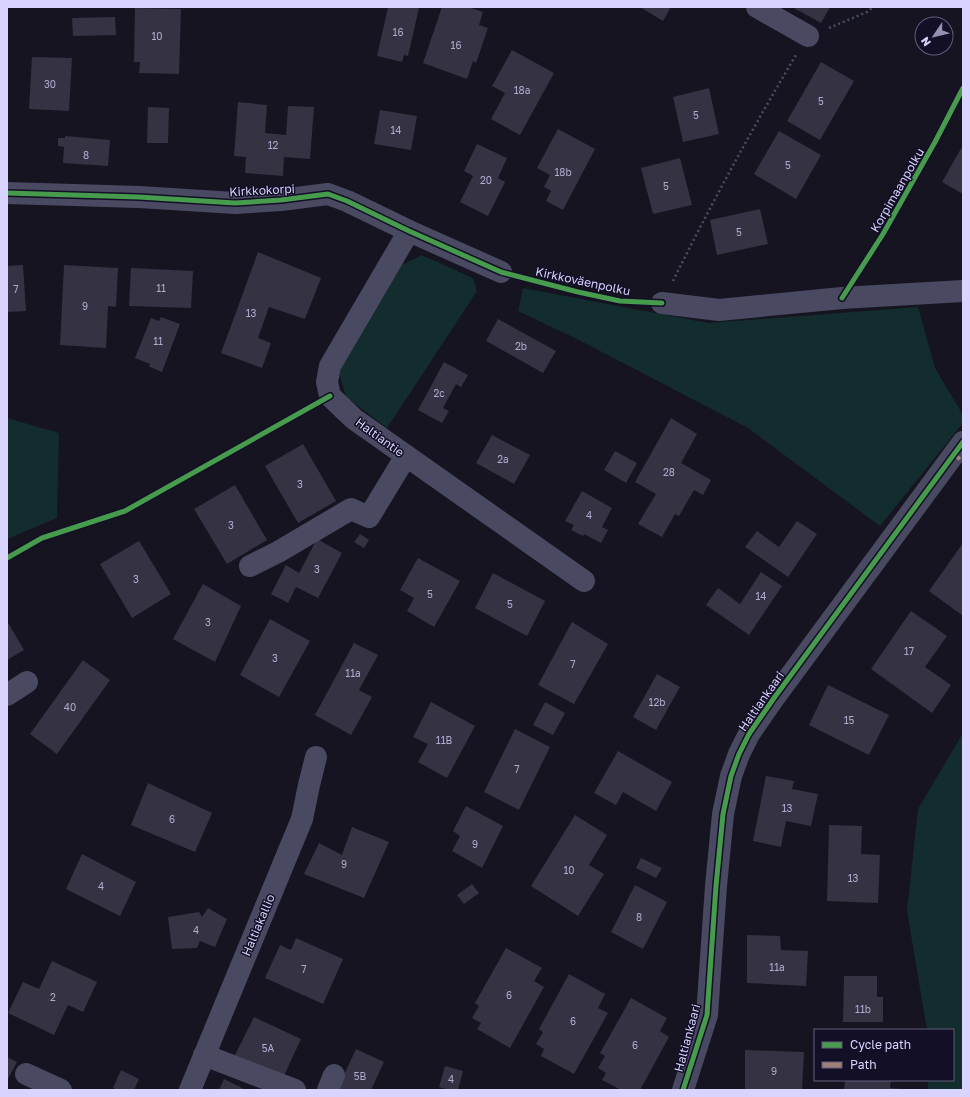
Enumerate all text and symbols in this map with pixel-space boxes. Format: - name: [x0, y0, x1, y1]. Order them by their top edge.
- north arrow: [914, 16, 954, 56]
- house number: 16: [393, 26, 403, 38]
- house number: 10: [151, 30, 163, 42]
- text: N: [918, 35, 933, 49]
- house number: 16: [451, 39, 461, 51]
- house number: 30: [44, 78, 56, 90]
- house number: 18a: [514, 84, 530, 96]
- house number: 5: [818, 95, 824, 107]
- house number: 5: [693, 109, 699, 121]
- house number: 14: [391, 124, 401, 136]
- house number: 12: [268, 139, 279, 151]
- street label: Korpimaanpolku: [867, 145, 927, 235]
- house number: 8: [83, 149, 89, 161]
- house number: 5: [785, 159, 791, 171]
- house number: 18b: [554, 166, 572, 178]
- house number: 20: [480, 174, 492, 186]
- house number: 5: [663, 180, 669, 192]
- street label: Kirkkokorpi: [229, 181, 295, 199]
- house number: 5: [736, 226, 742, 238]
- street label: Kirkkoväenpolku: [534, 264, 632, 298]
- house number: 11: [156, 282, 166, 294]
- house number: 7: [13, 283, 19, 295]
- house number: 9: [82, 300, 88, 312]
- house number: 13: [246, 307, 256, 319]
- house number: 11: [153, 335, 163, 347]
- house number: 2b: [515, 340, 527, 352]
- house number: 2c: [433, 387, 445, 399]
- street label: Haltiantie: [353, 414, 407, 460]
- house number: 2a: [497, 453, 509, 465]
- house number: 28: [663, 466, 675, 478]
- house number: 3: [297, 478, 303, 490]
- house number: 4: [586, 509, 592, 521]
- house number: 3: [228, 519, 234, 531]
- house number: 3: [314, 563, 320, 575]
- house number: 3: [133, 573, 139, 585]
- house number: 5: [427, 588, 433, 600]
- house number: 14: [756, 590, 766, 602]
- house number: 5: [507, 598, 513, 610]
- house number: 3: [205, 616, 211, 628]
- house number: 17: [904, 645, 914, 657]
- house number: 3: [272, 652, 278, 664]
- house number: 7: [570, 658, 576, 670]
- house number: 11a: [345, 667, 361, 679]
- street label: Haltiankaari: [735, 668, 787, 734]
- house number: 12b: [649, 696, 665, 708]
- house number: 40: [64, 701, 76, 713]
- house number: 15: [844, 714, 855, 726]
- house number: 11B: [436, 734, 452, 746]
- house number: 7: [514, 763, 520, 775]
- house number: 13: [782, 802, 792, 814]
- house number: 6: [169, 813, 175, 825]
- house number: 9: [472, 838, 478, 850]
- house number: 9: [341, 858, 347, 870]
- house number: 10: [563, 864, 575, 876]
- house number: 13: [848, 872, 858, 884]
- house number: 4: [98, 880, 104, 892]
- street label: Haltiakallio: [238, 892, 278, 958]
- house number: 8: [636, 911, 642, 923]
- house number: 4: [193, 924, 199, 936]
- house number: 11a: [769, 961, 785, 973]
- house number: 7: [301, 963, 307, 975]
- house number: 6: [506, 989, 512, 1001]
- house number: 2: [50, 991, 56, 1003]
- street label: Haltiankaari: [671, 1002, 703, 1074]
- house number: 11b: [855, 1003, 871, 1015]
- house number: 6: [570, 1015, 576, 1027]
- legend: [814, 1029, 954, 1081]
- text: Cycle path: [850, 1037, 911, 1052]
- house number: 6: [632, 1039, 638, 1051]
- house number: 5A: [262, 1042, 275, 1054]
- text: Path: [850, 1057, 877, 1072]
- house number: 9: [771, 1065, 777, 1077]
- house number: 5B: [354, 1070, 367, 1082]
- house number: 4: [448, 1073, 454, 1085]

